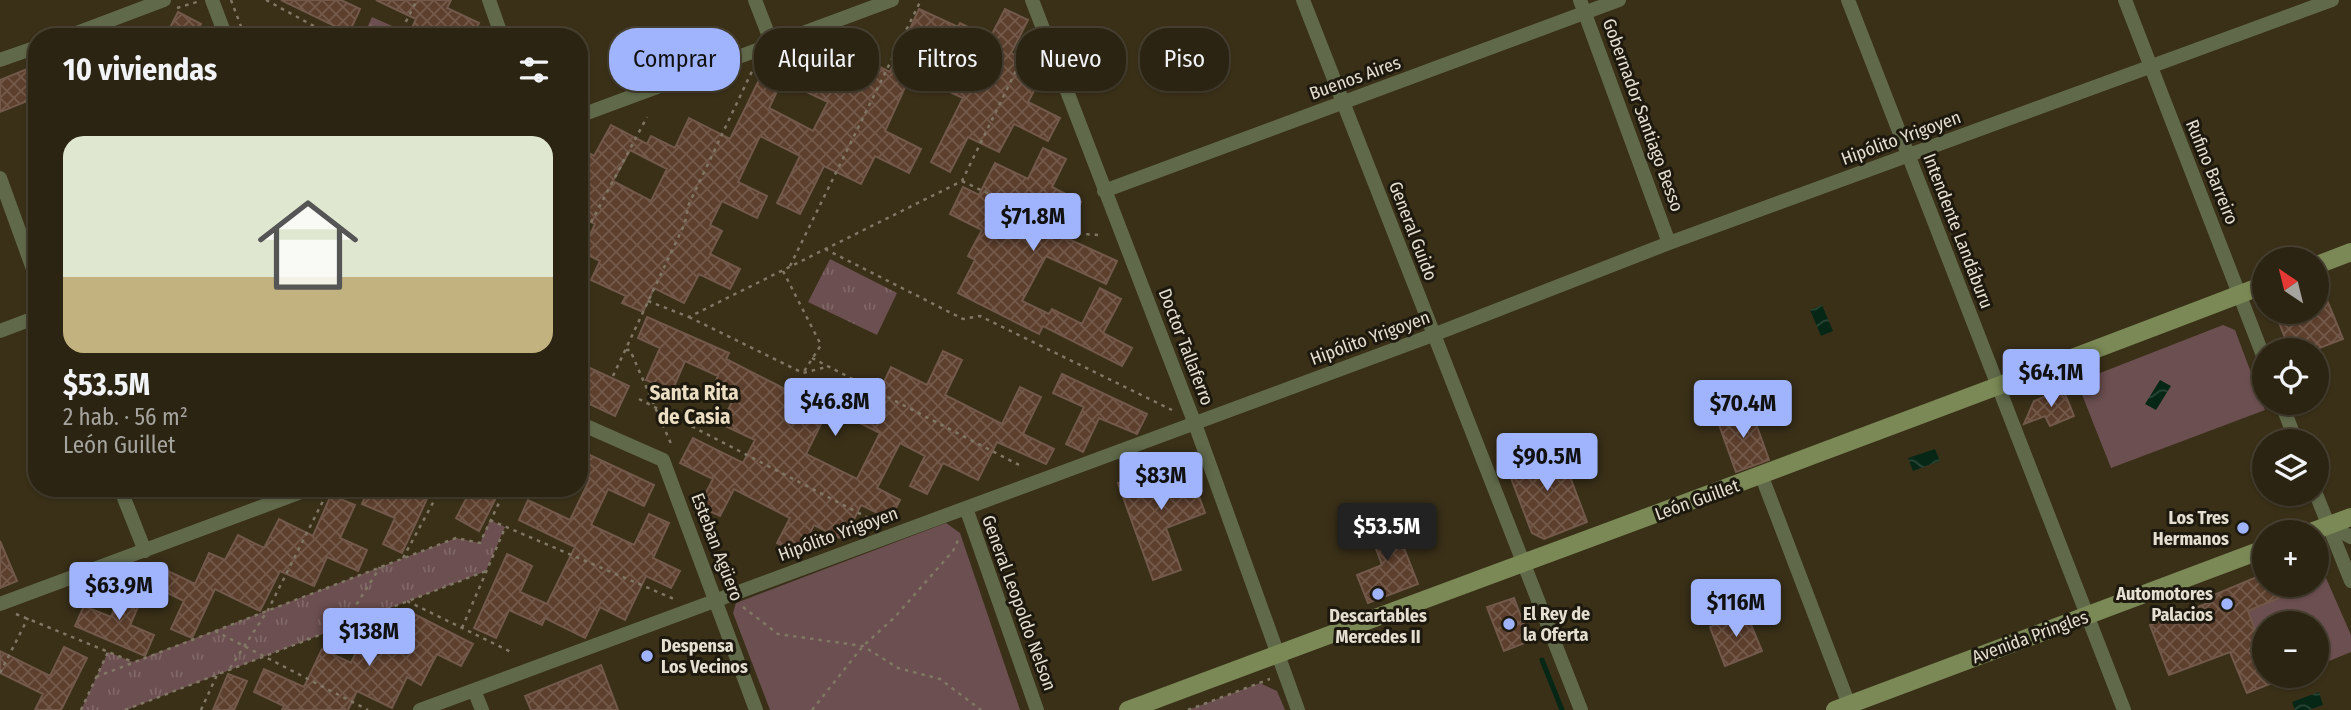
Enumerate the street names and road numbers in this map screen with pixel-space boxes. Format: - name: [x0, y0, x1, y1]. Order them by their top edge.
- street label: Gobernador Santiago Besso: [1598, 15, 1688, 215]
- street label: Buenos Aires: [1306, 51, 1404, 105]
- street label: Hipólito Yrigoyen: [1838, 106, 1964, 170]
- street label: Rufino Barreiro: [2181, 116, 2243, 228]
- street label: Intendente Landáburu: [1918, 150, 1998, 312]
- street label: General Guido: [1384, 178, 1442, 284]
- street label: Doctor Tallaferro: [1154, 286, 1218, 408]
- street label: Hipólito Yrigoyen: [1307, 306, 1433, 370]
- street label: León Guillet: [1652, 475, 1742, 525]
- street label: Esteban Agüero: [686, 490, 748, 604]
- street label: Hipólito Yrigoyen: [775, 502, 901, 566]
- street label: General Leopoldo Nelson: [977, 512, 1061, 694]
- street label: Avenida Pringles: [1969, 606, 2091, 668]

